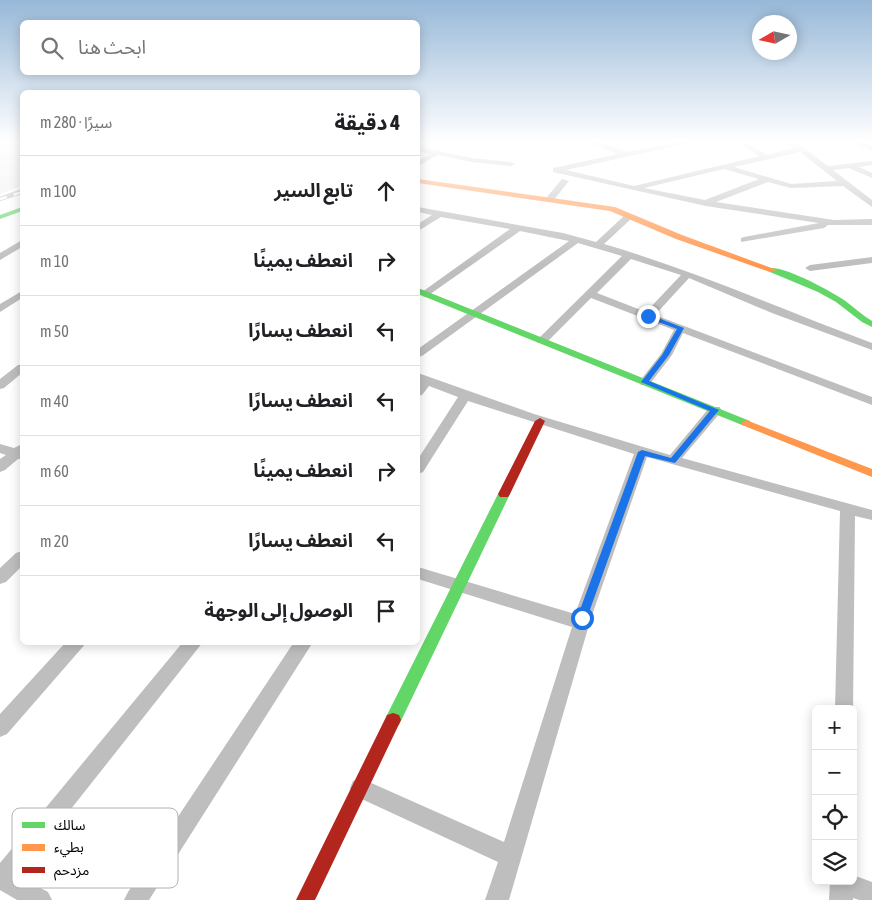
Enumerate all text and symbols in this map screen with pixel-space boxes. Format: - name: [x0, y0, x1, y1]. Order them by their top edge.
- north arrow: [752, 15, 797, 60]
- search box: [20, 20, 420, 75]
- icon: search: [38, 34, 66, 62]
- text: ابحث هنا: [78, 36, 146, 58]
- text: 4 دقيقة: [334, 110, 400, 134]
- text: سيرًا · 280 m: [40, 113, 112, 131]
- icon: ahead: [372, 177, 400, 205]
- text: تابع السير: [274, 179, 353, 201]
- text: 100 m: [40, 182, 76, 200]
- icon: right: [372, 247, 400, 275]
- text: انعطف يمينًا: [253, 249, 353, 271]
- text: 10 m: [40, 252, 69, 270]
- route end: [637, 305, 660, 328]
- icon: left: [372, 317, 400, 345]
- text: انعطف يسارًا: [248, 319, 353, 341]
- text: 50 m: [40, 322, 69, 340]
- icon: left: [372, 387, 400, 415]
- text: انعطف يسارًا: [248, 389, 353, 411]
- text: 40 m: [40, 392, 69, 410]
- icon: right: [372, 457, 400, 485]
- text: انعطف يمينًا: [253, 459, 353, 481]
- text: 60 m: [40, 462, 69, 480]
- icon: left: [372, 527, 400, 555]
- text: انعطف يسارًا: [248, 529, 353, 551]
- text: 20 m: [40, 532, 69, 550]
- icon: arrive: [372, 597, 400, 625]
- text: الوصول إلى الوجهة: [204, 599, 353, 621]
- route start: [571, 607, 594, 630]
- map controls: [812, 705, 857, 885]
- button: +: [812, 705, 857, 750]
- button: −: [812, 750, 857, 795]
- button: locate: [812, 795, 857, 840]
- legend: [12, 808, 178, 888]
- text: سالك: [54, 817, 86, 833]
- text: بطيء: [54, 839, 84, 858]
- button: layers: [812, 840, 857, 885]
- text: مزدحم: [54, 862, 89, 881]

